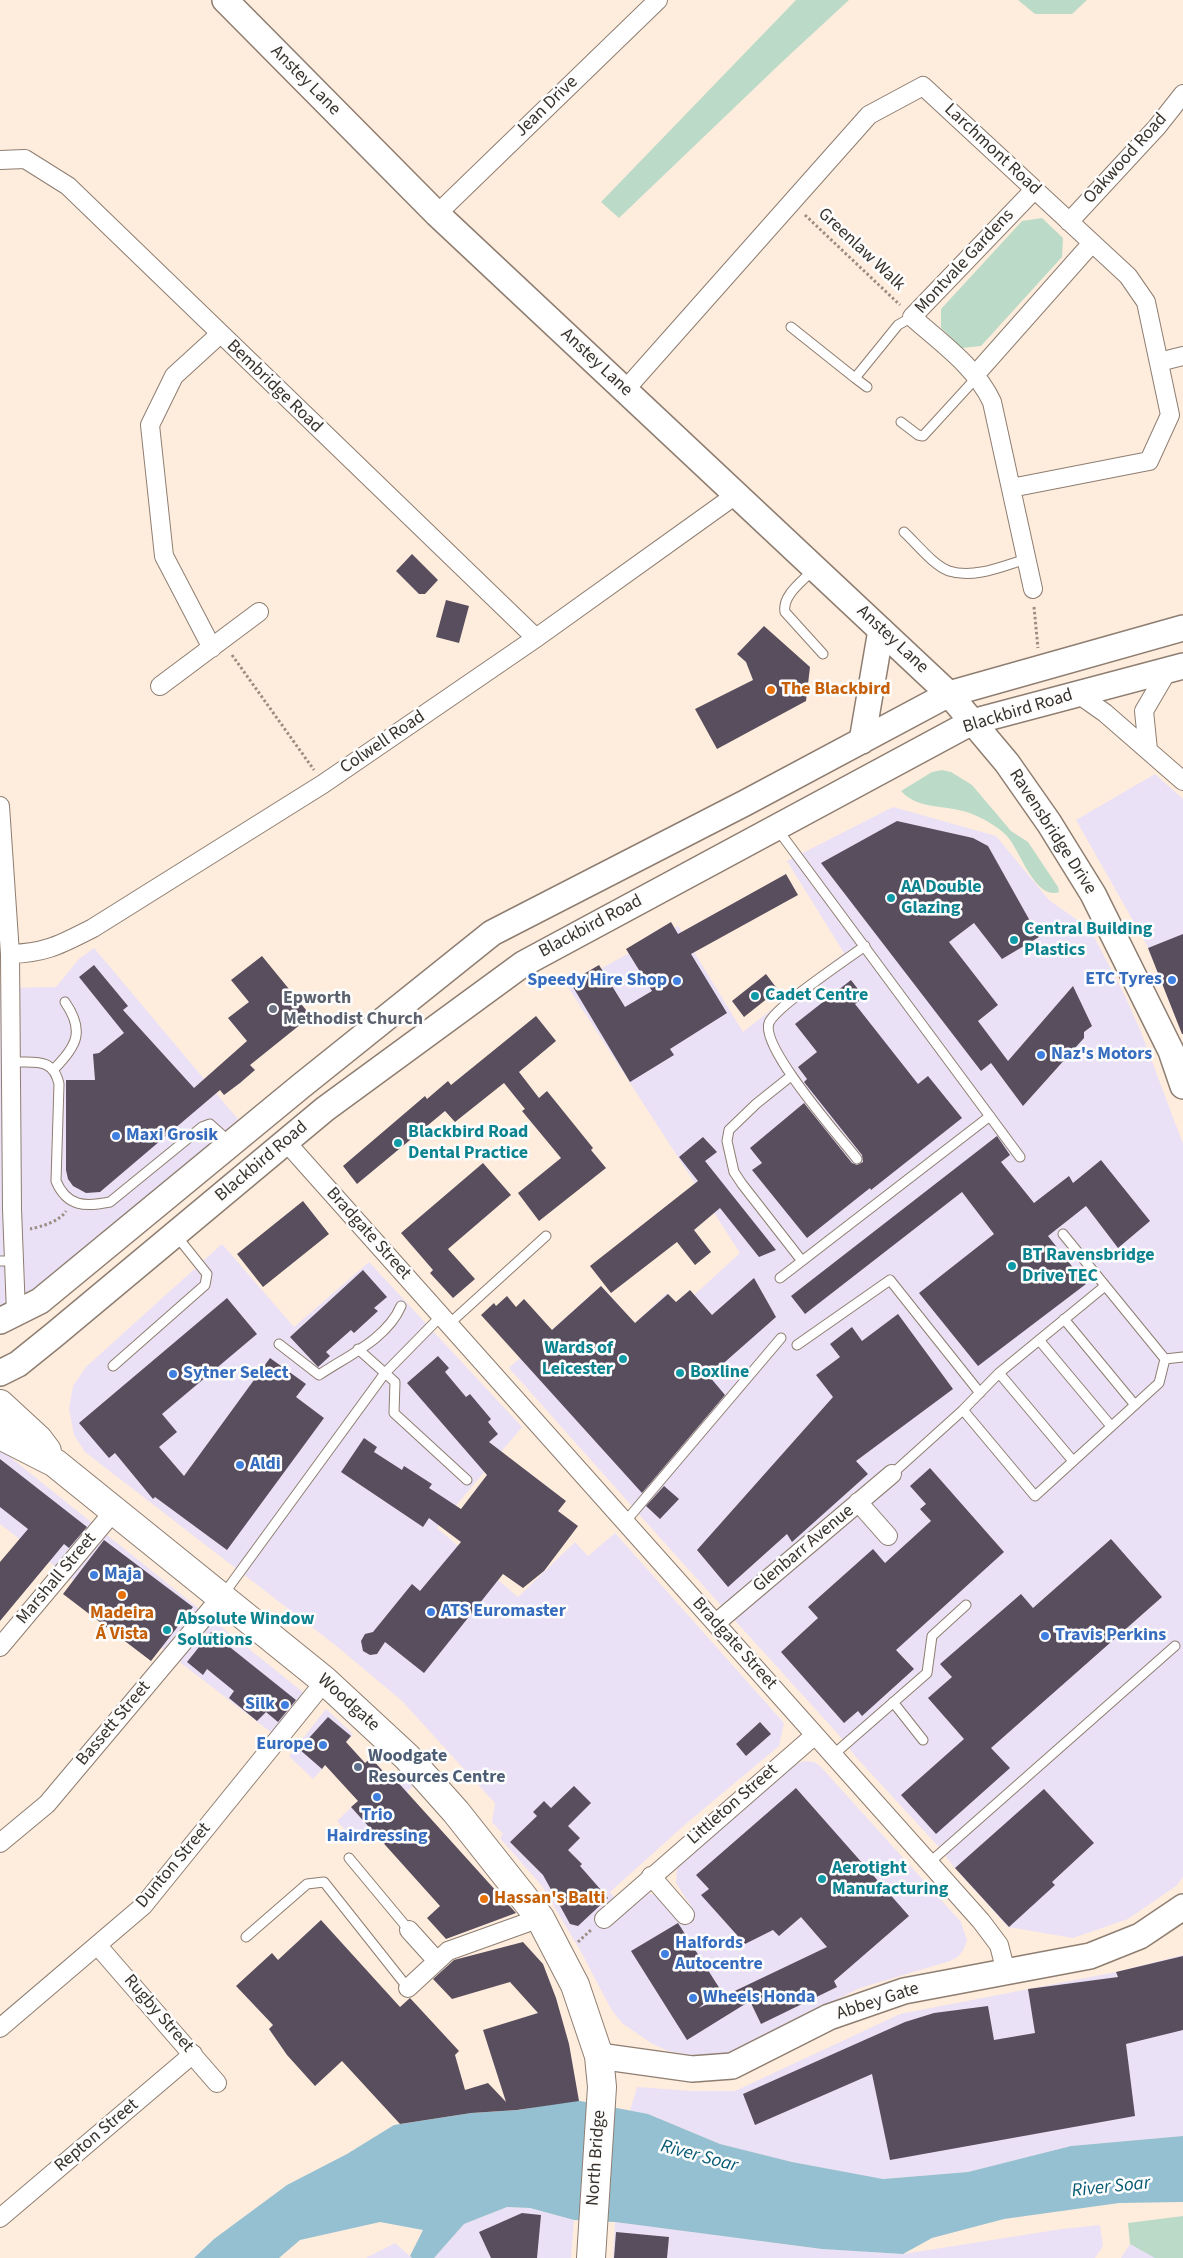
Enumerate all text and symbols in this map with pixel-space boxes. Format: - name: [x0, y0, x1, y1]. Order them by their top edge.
- street label: Anstey Lane: [265, 41, 345, 121]
- street label: Jean Drive: [511, 72, 583, 142]
- street label: Larchmont Road: [939, 100, 1045, 200]
- street label: Oakwood Road: [1080, 109, 1172, 209]
- street label: Greenlaw Walk: [813, 204, 909, 296]
- street label: Montvale Gardens: [911, 205, 1019, 319]
- street label: Anstey Lane: [556, 324, 636, 402]
- street label: Bembridge Road: [222, 336, 326, 438]
- street label: Anstey Lane: [852, 601, 932, 679]
- place label: The Blackbird: [781, 679, 891, 701]
- marker: The Blackbird: [765, 684, 777, 696]
- street label: Blackbird Road: [960, 685, 1076, 739]
- street label: Colwell Road: [336, 707, 430, 779]
- street label: Ravensbridge Drive: [1003, 765, 1101, 899]
- place label: AA Double Glazing: [901, 877, 982, 920]
- street label: Blackbird Road: [536, 891, 646, 963]
- marker: AA Double Glazing: [885, 892, 897, 904]
- place label: Central Building Plastics: [1024, 919, 1152, 962]
- marker: Central Building Plastics: [1008, 934, 1020, 946]
- place label: ETC Tyres: [1085, 969, 1162, 991]
- place label: Speedy Hire Shop: [527, 970, 667, 992]
- marker: ETC Tyres: [1166, 974, 1178, 986]
- marker: Speedy Hire Shop: [671, 975, 683, 987]
- place label: Cadet Centre: [765, 985, 868, 1007]
- place label: Epworth Methodist Church: [283, 988, 423, 1030]
- marker: Cadet Centre: [749, 990, 761, 1002]
- marker: Epworth Methodist Church: [267, 1003, 279, 1015]
- place label: Naz's Motors: [1051, 1044, 1152, 1066]
- marker: Naz's Motors: [1035, 1049, 1047, 1061]
- street label: Blackbird Road: [211, 1117, 313, 1207]
- place label: Blackbird Road Dental Practice: [408, 1122, 528, 1164]
- place label: Maxi Grosik: [126, 1125, 218, 1147]
- marker: Maxi Grosik: [110, 1130, 122, 1142]
- marker: Blackbird Road Dental Practice: [392, 1137, 404, 1149]
- street label: Bradgate Street: [321, 1183, 415, 1285]
- place label: BT Ravensbridge Drive TEC: [1022, 1245, 1155, 1288]
- marker: BT Ravensbridge Drive TEC: [1006, 1260, 1018, 1272]
- place label: Wards of Leicester: [542, 1338, 613, 1380]
- marker: Wards of Leicester: [617, 1353, 629, 1365]
- place label: Boxline: [690, 1362, 749, 1384]
- place label: Sytner Select: [183, 1363, 289, 1385]
- marker: Boxline: [674, 1367, 686, 1379]
- marker: Sytner Select: [167, 1368, 179, 1380]
- place label: Aldi: [250, 1454, 281, 1476]
- marker: Aldi: [234, 1459, 246, 1471]
- street label: Glenbarr Avenue: [749, 1501, 859, 1597]
- street label: Marshall Street: [13, 1529, 101, 1629]
- place label: Maja: [104, 1564, 142, 1586]
- marker: Maja: [88, 1569, 100, 1581]
- marker: Madeira Á Vista: [116, 1589, 128, 1601]
- street label: Bradgate Street: [687, 1593, 781, 1695]
- place label: ATS Euromaster: [441, 1601, 566, 1623]
- place label: Madeira Á Vista: [90, 1603, 154, 1646]
- marker: ATS Euromaster: [425, 1606, 437, 1618]
- place label: Absolute Window Solutions: [177, 1609, 314, 1652]
- marker: Absolute Window Solutions: [161, 1624, 173, 1636]
- place label: Travis Perkins: [1055, 1625, 1166, 1647]
- marker: Travis Perkins: [1039, 1630, 1051, 1642]
- street label: Woodgate: [313, 1670, 383, 1736]
- street label: Bassett Street: [72, 1677, 156, 1771]
- place label: Silk: [245, 1694, 275, 1716]
- marker: Silk: [279, 1699, 291, 1711]
- place label: Europe: [256, 1734, 313, 1756]
- marker: Europe: [317, 1739, 329, 1751]
- place label: Woodgate Resources Centre: [368, 1746, 505, 1788]
- street label: Littleton Street: [683, 1760, 783, 1850]
- marker: Woodgate Resources Centre: [352, 1761, 364, 1773]
- marker: Trio Hairdressing: [371, 1791, 383, 1803]
- place label: Trio Hairdressing: [326, 1805, 428, 1848]
- street label: Dunton Street: [132, 1819, 216, 1913]
- place label: Aerotight Manufacturing: [832, 1858, 948, 1900]
- marker: Aerotight Manufacturing: [816, 1873, 828, 1885]
- place label: Hassan's Balti: [494, 1888, 605, 1910]
- marker: Hassan's Balti: [478, 1893, 490, 1905]
- place label: Halfords Autocentre: [675, 1933, 763, 1976]
- marker: Halfords Autocentre: [659, 1948, 671, 1960]
- street label: Rugby Street: [118, 1971, 198, 2057]
- street label: Abbey Gate: [834, 1979, 922, 2025]
- place label: Wheels Honda: [703, 1987, 815, 2009]
- marker: Wheels Honda: [687, 1992, 699, 2004]
- street label: Repton Street: [51, 2095, 143, 2177]
- street label: North Bridge: [583, 2109, 611, 2207]
- water label: River Soar: [658, 2136, 740, 2178]
- water label: River Soar: [1071, 2173, 1151, 2203]

